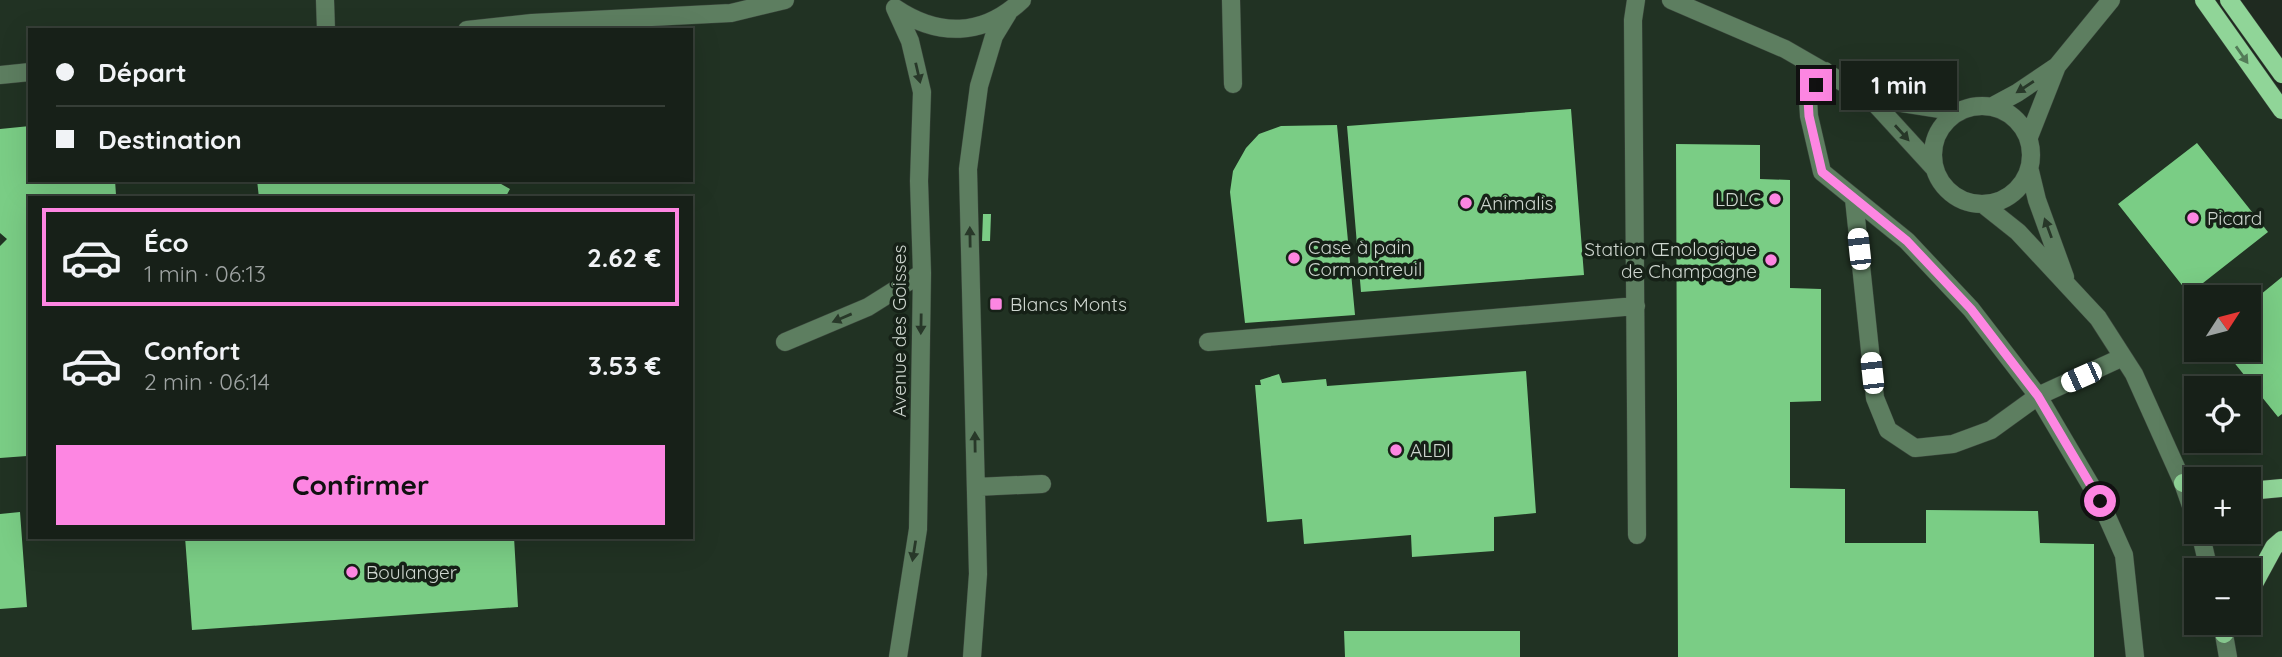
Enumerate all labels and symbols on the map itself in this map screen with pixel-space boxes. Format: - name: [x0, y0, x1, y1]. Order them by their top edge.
- one-way arrow: [2235, 46, 2248, 65]
- callout: 1 min: [1840, 60, 1956, 110]
- one-way arrow: [912, 62, 923, 84]
- route end: [1800, 69, 1832, 101]
- one-way arrow: [2015, 81, 2034, 94]
- one-way arrow: [1894, 125, 1909, 142]
- place label: LDLC: [1715, 187, 1761, 211]
- place label: Animalis: [1480, 191, 1554, 215]
- marker: LDLC: [1767, 191, 1783, 207]
- marker: Animalis: [1458, 195, 1474, 211]
- place label: Picard: [2207, 206, 2262, 230]
- marker: Picard: [2185, 210, 2201, 226]
- one-way arrow: [2042, 218, 2053, 239]
- one-way arrow: [964, 226, 976, 248]
- car: [1847, 227, 1872, 271]
- place label: Case à pain Cormontreuil: [1308, 235, 1422, 281]
- place label: Station Œnologique de Champagne: [1584, 237, 1757, 283]
- street label: Avenue des Goisses: [887, 245, 911, 417]
- marker: Case à pain Cormontreuil: [1286, 250, 1302, 266]
- marker: Station Œnologique de Champagne: [1763, 252, 1779, 268]
- north arrow: [2184, 285, 2261, 362]
- place label: Blancs Monts: [1010, 292, 1127, 316]
- marker: Blancs Monts: [988, 296, 1004, 312]
- one-way arrow: [831, 313, 852, 324]
- one-way arrow: [916, 313, 927, 335]
- car: [1860, 351, 1885, 395]
- car: [2058, 359, 2105, 395]
- one-way arrow: [970, 431, 981, 453]
- place label: ALDI: [1410, 438, 1451, 462]
- marker: ALDI: [1388, 442, 1404, 458]
- route start: [2084, 485, 2116, 517]
- one-way arrow: [909, 540, 920, 562]
- place label: Boulanger: [366, 560, 458, 584]
- marker: Boulanger: [344, 564, 360, 580]

